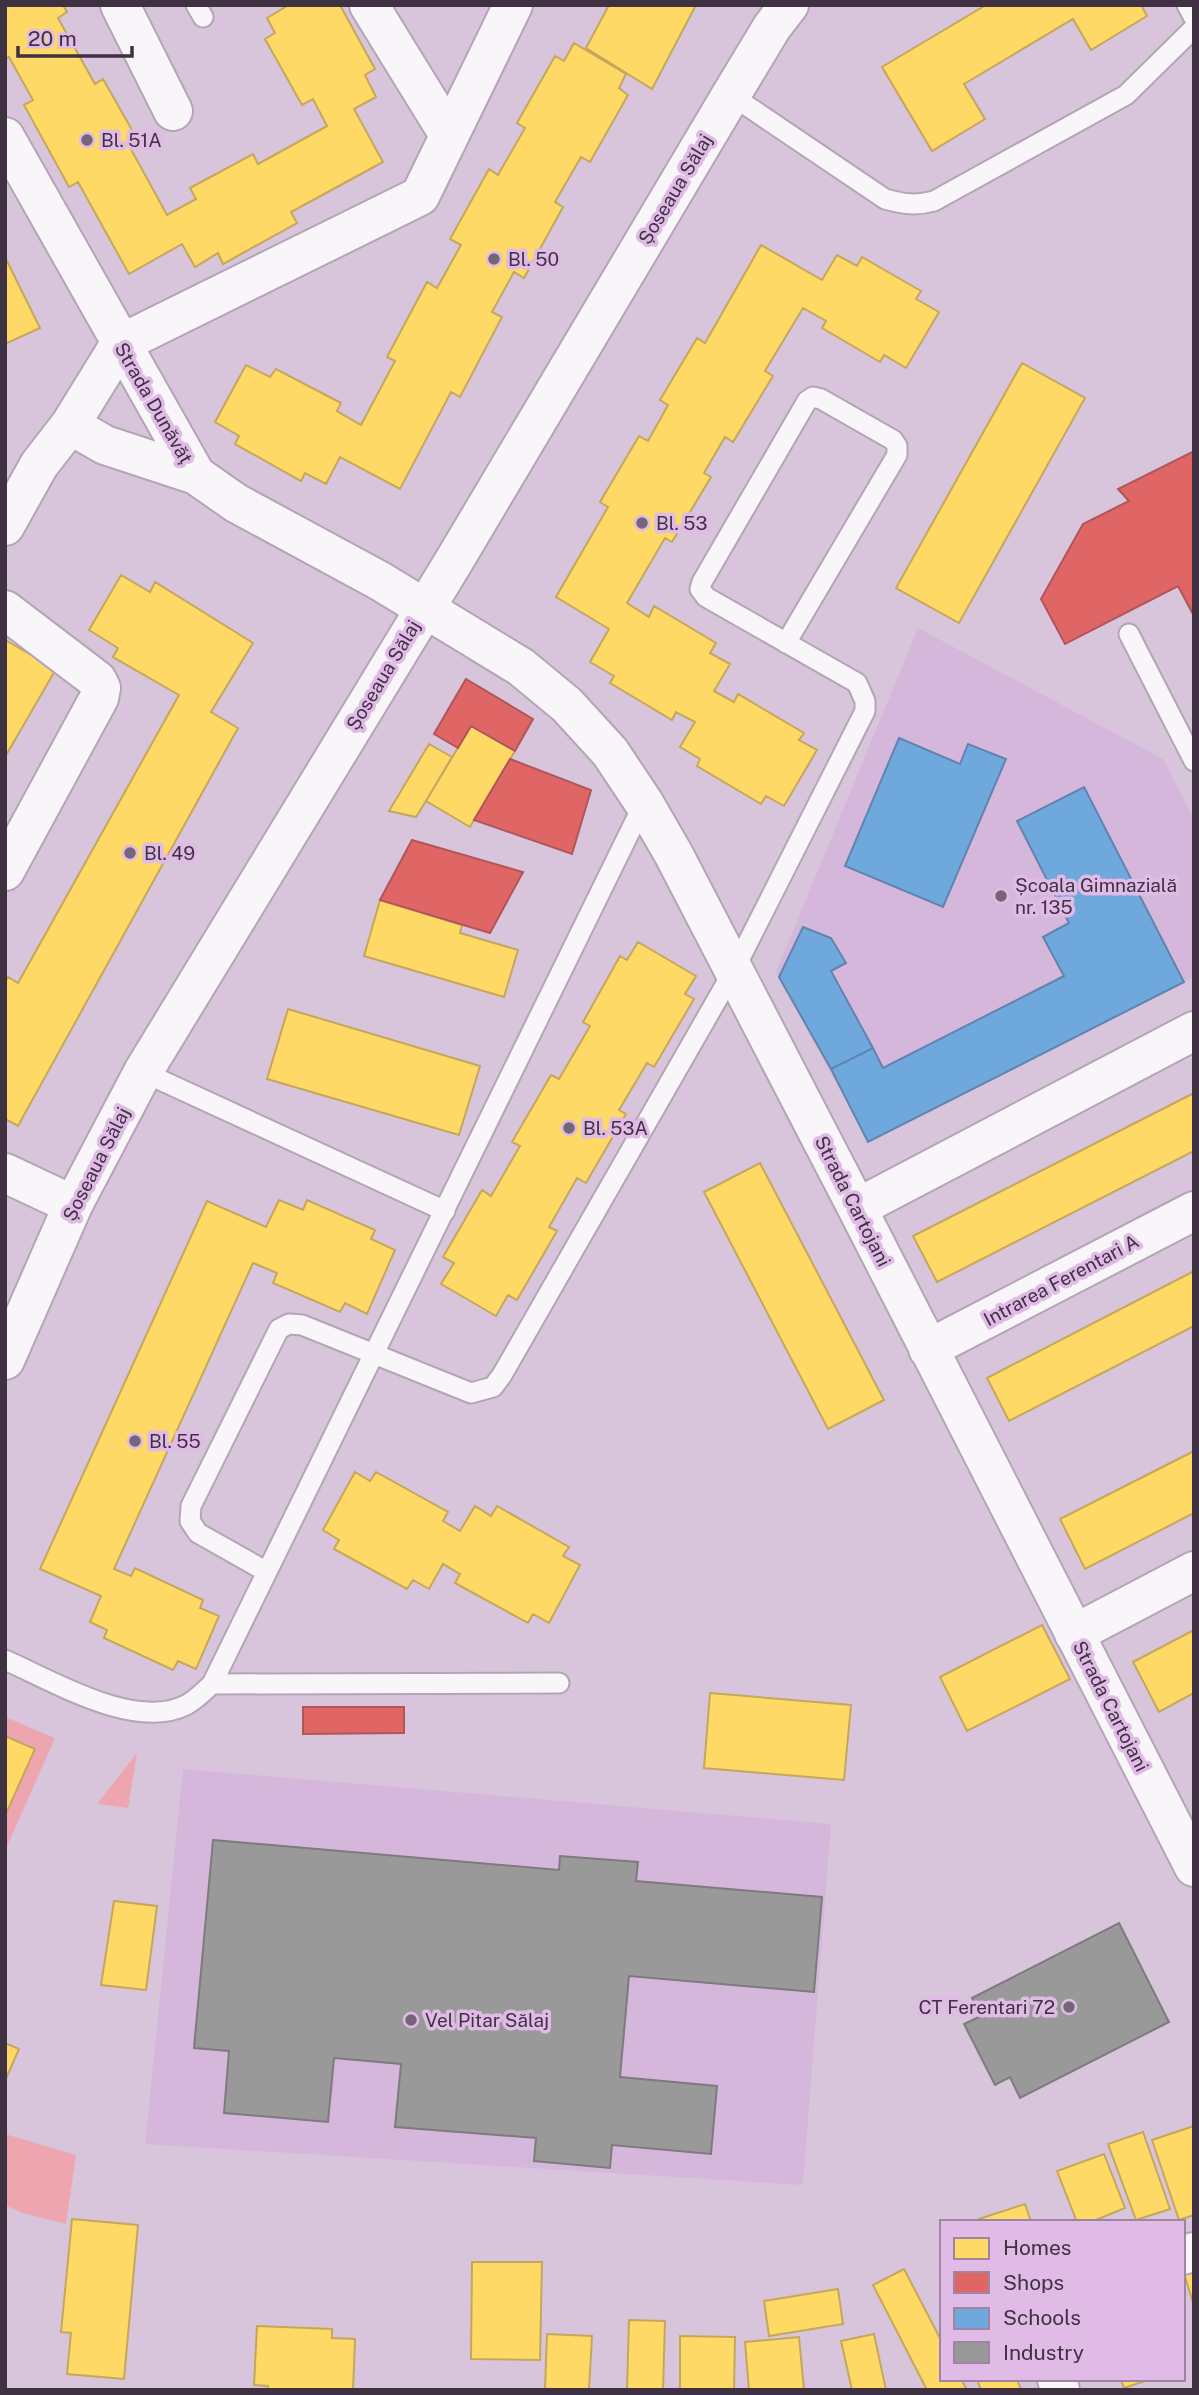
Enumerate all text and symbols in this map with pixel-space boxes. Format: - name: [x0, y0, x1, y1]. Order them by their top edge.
- scale bar: [18, 14, 131, 58]
- text: 20 m: [28, 26, 77, 51]
- place label: Bl. 51A: [101, 129, 162, 151]
- street label: Șoseaua Sălaj: [633, 130, 717, 248]
- marker: Bl. 51A: [79, 132, 95, 148]
- place label: Bl. 50: [508, 248, 559, 270]
- marker: Bl. 50: [486, 251, 502, 267]
- street label: Strada Dunăvăț: [110, 339, 198, 467]
- place label: Bl. 53: [656, 512, 708, 534]
- marker: Bl. 53: [634, 515, 650, 531]
- street label: Șoseaua Sălaj: [341, 616, 425, 734]
- place label: Bl. 49: [144, 842, 195, 864]
- marker: Bl. 49: [122, 845, 138, 861]
- place label: Școala Gimnazială nr. 135: [1015, 874, 1177, 918]
- marker: Școala Gimnazială nr. 135: [993, 888, 1009, 904]
- street label: Șoseaua Sălaj: [58, 1103, 134, 1225]
- place label: Bl. 53A: [583, 1117, 648, 1139]
- marker: Bl. 53A: [561, 1120, 577, 1136]
- street label: Strada Cartojani: [811, 1132, 895, 1270]
- street label: Intrarea Ferentari A: [980, 1230, 1142, 1330]
- place label: Bl. 55: [149, 1430, 201, 1452]
- marker: Bl. 55: [127, 1433, 143, 1449]
- street label: Strada Cartojani: [1069, 1637, 1153, 1775]
- place label: CT Ferentari 72: [919, 1996, 1055, 2018]
- marker: CT Ferentari 72: [1061, 1999, 1077, 2015]
- place label: Vel Pitar Sălaj: [425, 2009, 549, 2031]
- marker: Vel Pitar Sălaj: [403, 2012, 419, 2028]
- legend: [940, 2220, 1185, 2381]
- text: Homes: [1003, 2235, 1071, 2260]
- text: Shops: [1003, 2270, 1064, 2295]
- text: Schools: [1003, 2305, 1081, 2330]
- text: Industry: [1003, 2340, 1084, 2365]

